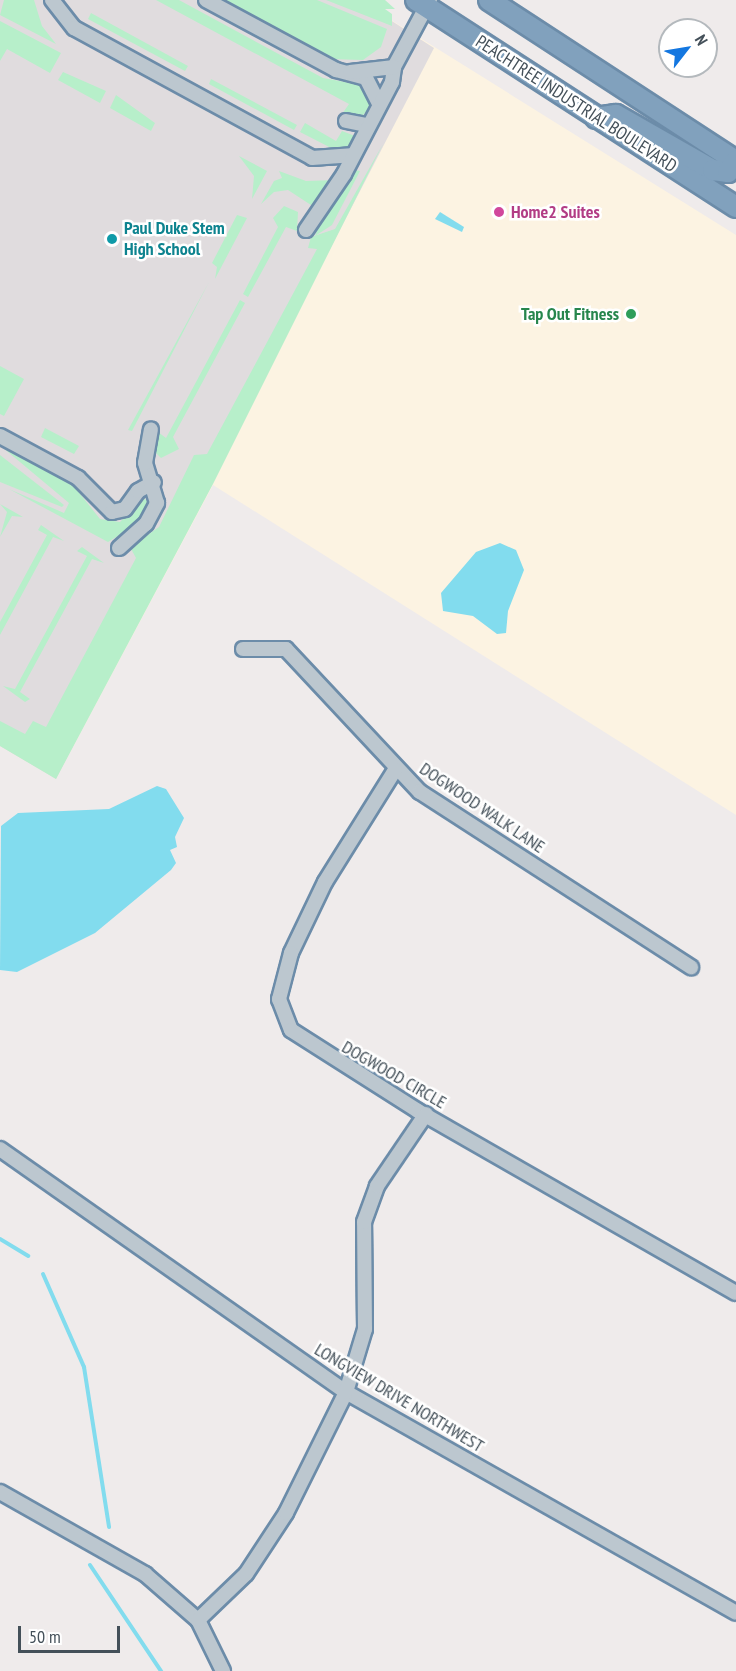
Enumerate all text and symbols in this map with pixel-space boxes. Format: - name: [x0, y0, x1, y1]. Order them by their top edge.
- north arrow: [658, 18, 718, 78]
- street label: PEACHTREE INDUSTRIAL BOULEVARD: [471, 31, 681, 177]
- text: N: [691, 31, 713, 49]
- place label: Home2 Suites: [511, 201, 600, 223]
- marker: Home2 Suites: [492, 205, 506, 219]
- place label: Paul Duke Stem High School: [124, 218, 225, 260]
- marker: Paul Duke Stem High School: [105, 232, 119, 246]
- place label: Tap Out Fitness: [521, 303, 619, 325]
- marker: Tap Out Fitness: [624, 307, 638, 321]
- street label: DOGWOOD WALK LANE: [415, 758, 549, 858]
- street label: DOGWOOD CIRCLE: [338, 1036, 450, 1114]
- street label: LONGVIEW DRIVE NORTHWEST: [310, 1339, 488, 1457]
- scale bar: [21, 1614, 123, 1652]
- text: 50 m: [29, 1625, 61, 1648]

